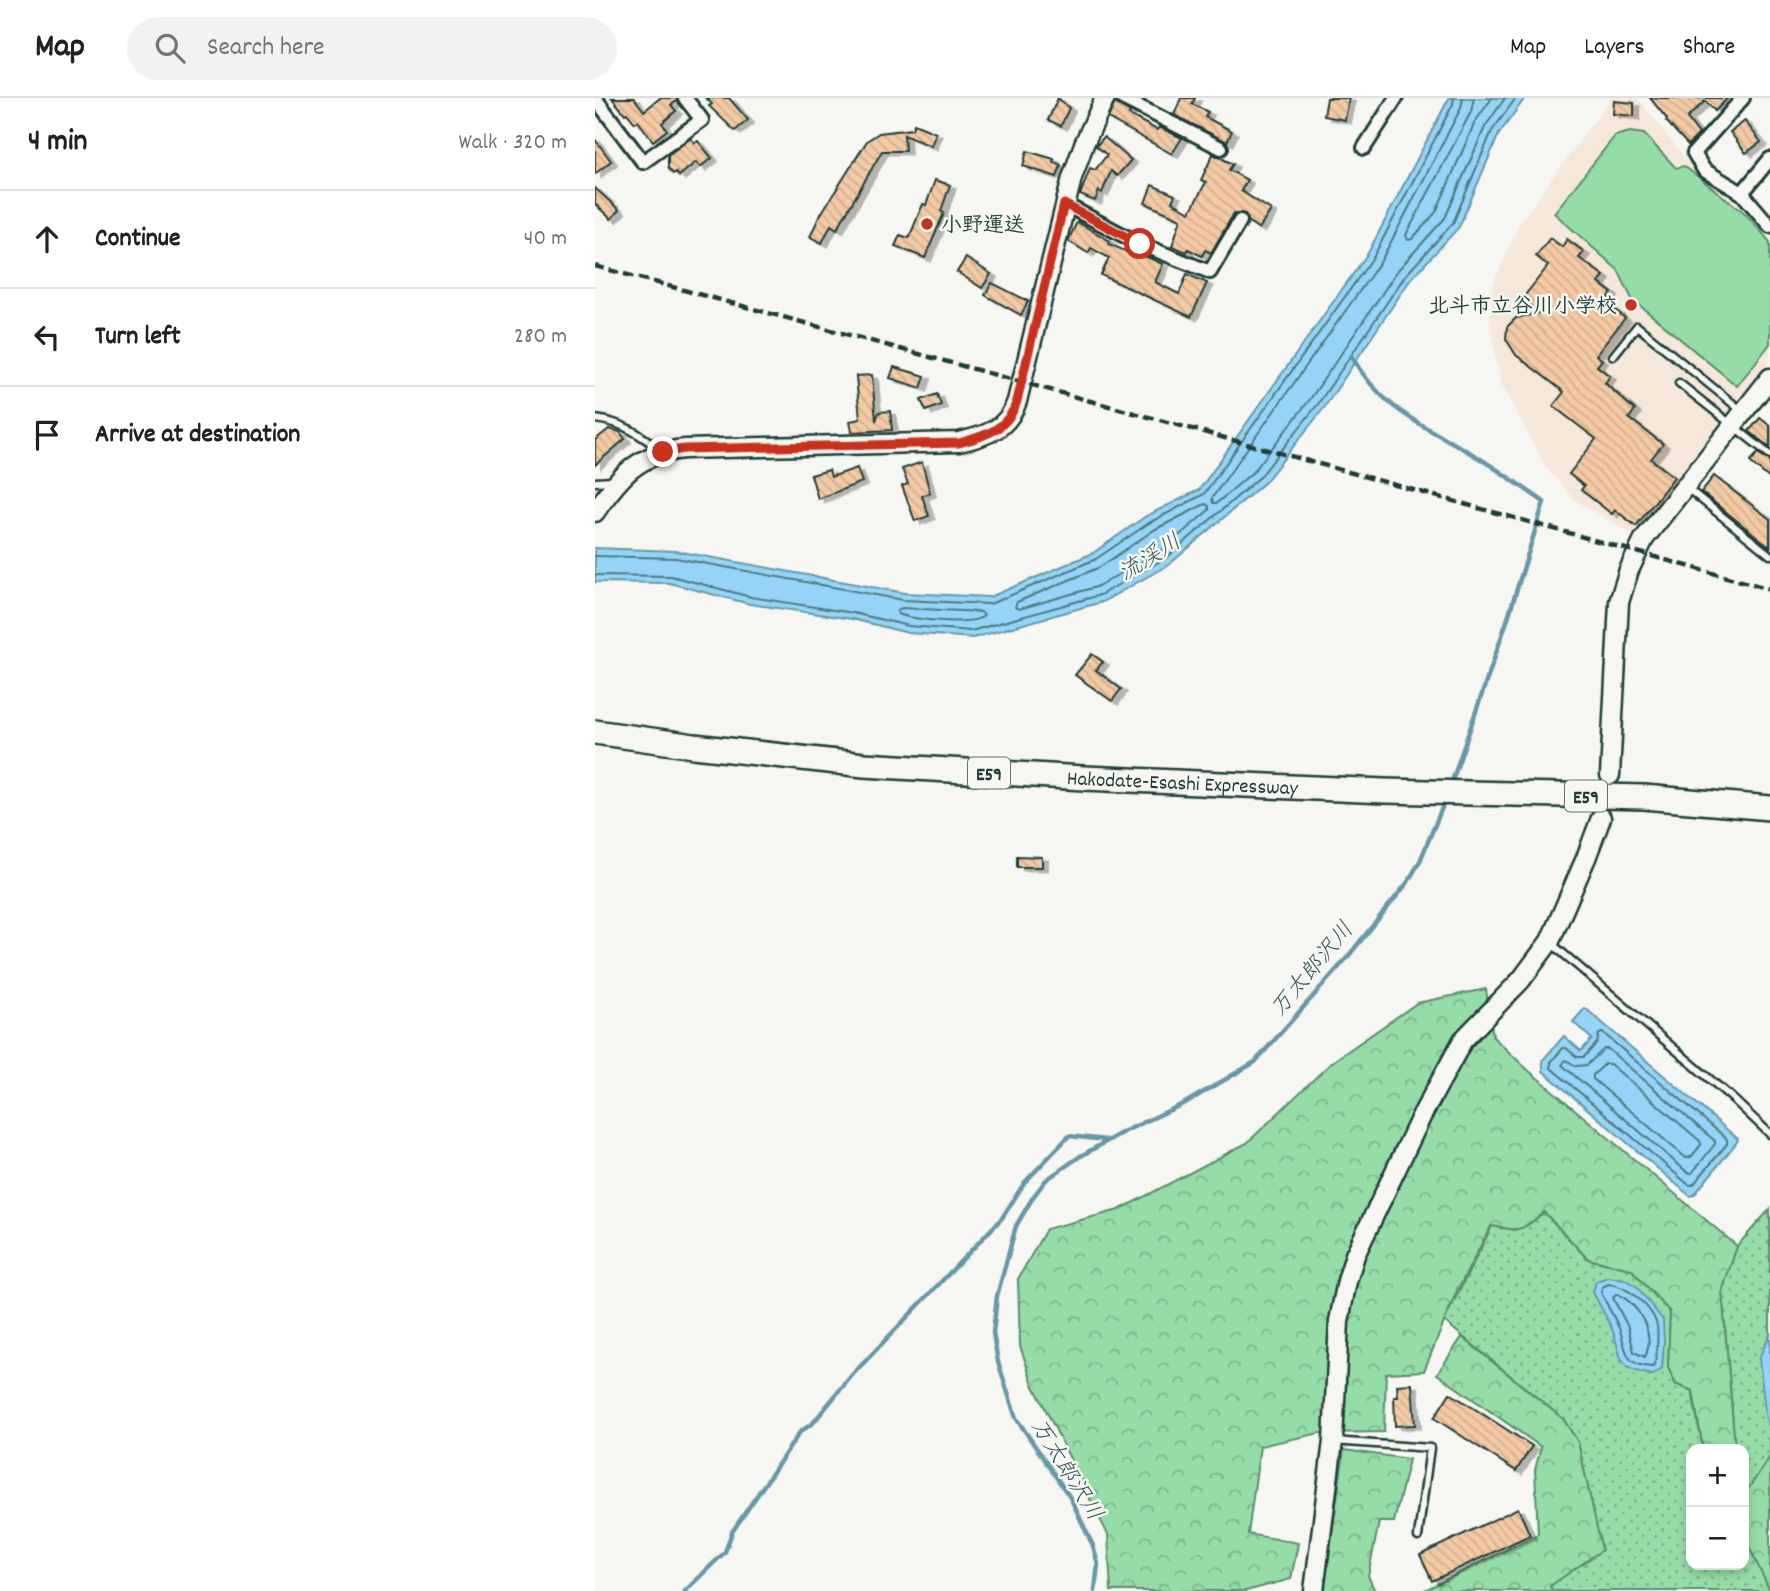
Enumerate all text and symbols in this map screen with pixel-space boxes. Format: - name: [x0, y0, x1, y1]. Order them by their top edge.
- search box: [127, 17, 617, 80]
- text: Map: [35, 25, 85, 72]
- icon: search: [151, 29, 189, 67]
- text: Search here: [207, 30, 325, 67]
- text: Map: [1510, 31, 1546, 65]
- text: Layers: [1584, 31, 1645, 65]
- text: Share: [1683, 31, 1735, 65]
- text: 4 min: [28, 122, 87, 165]
- text: Walk · 320 m: [458, 127, 567, 160]
- place label: 小野運送: [941, 212, 1025, 242]
- marker: 小野運送: [919, 216, 935, 232]
- icon: ahead: [28, 220, 66, 258]
- text: Continue: [95, 221, 180, 258]
- text: 40 m: [524, 223, 567, 256]
- route start: [1124, 228, 1155, 259]
- place label: 北斗市立谷川小学校: [1428, 293, 1617, 323]
- marker: 北斗市立谷川小学校: [1623, 297, 1639, 313]
- icon: left: [28, 318, 66, 356]
- text: Turn left: [95, 319, 181, 356]
- text: 280 m: [514, 321, 567, 354]
- icon: arrive: [28, 416, 66, 454]
- text: Arrive at destination: [95, 417, 300, 454]
- route end: [647, 436, 678, 467]
- water label: 流渓川: [1113, 527, 1189, 591]
- road number: E59: [968, 758, 1010, 788]
- street label: Hakodate-Esashi Expressway: [1066, 765, 1299, 805]
- road number: E59: [1565, 780, 1607, 811]
- water label: 万太郎沢川: [1264, 916, 1363, 1025]
- water label: 万太郎沢川: [1021, 1413, 1109, 1528]
- map controls: [1686, 1444, 1749, 1570]
- button: +: [1686, 1444, 1749, 1507]
- button: −: [1686, 1507, 1749, 1570]

